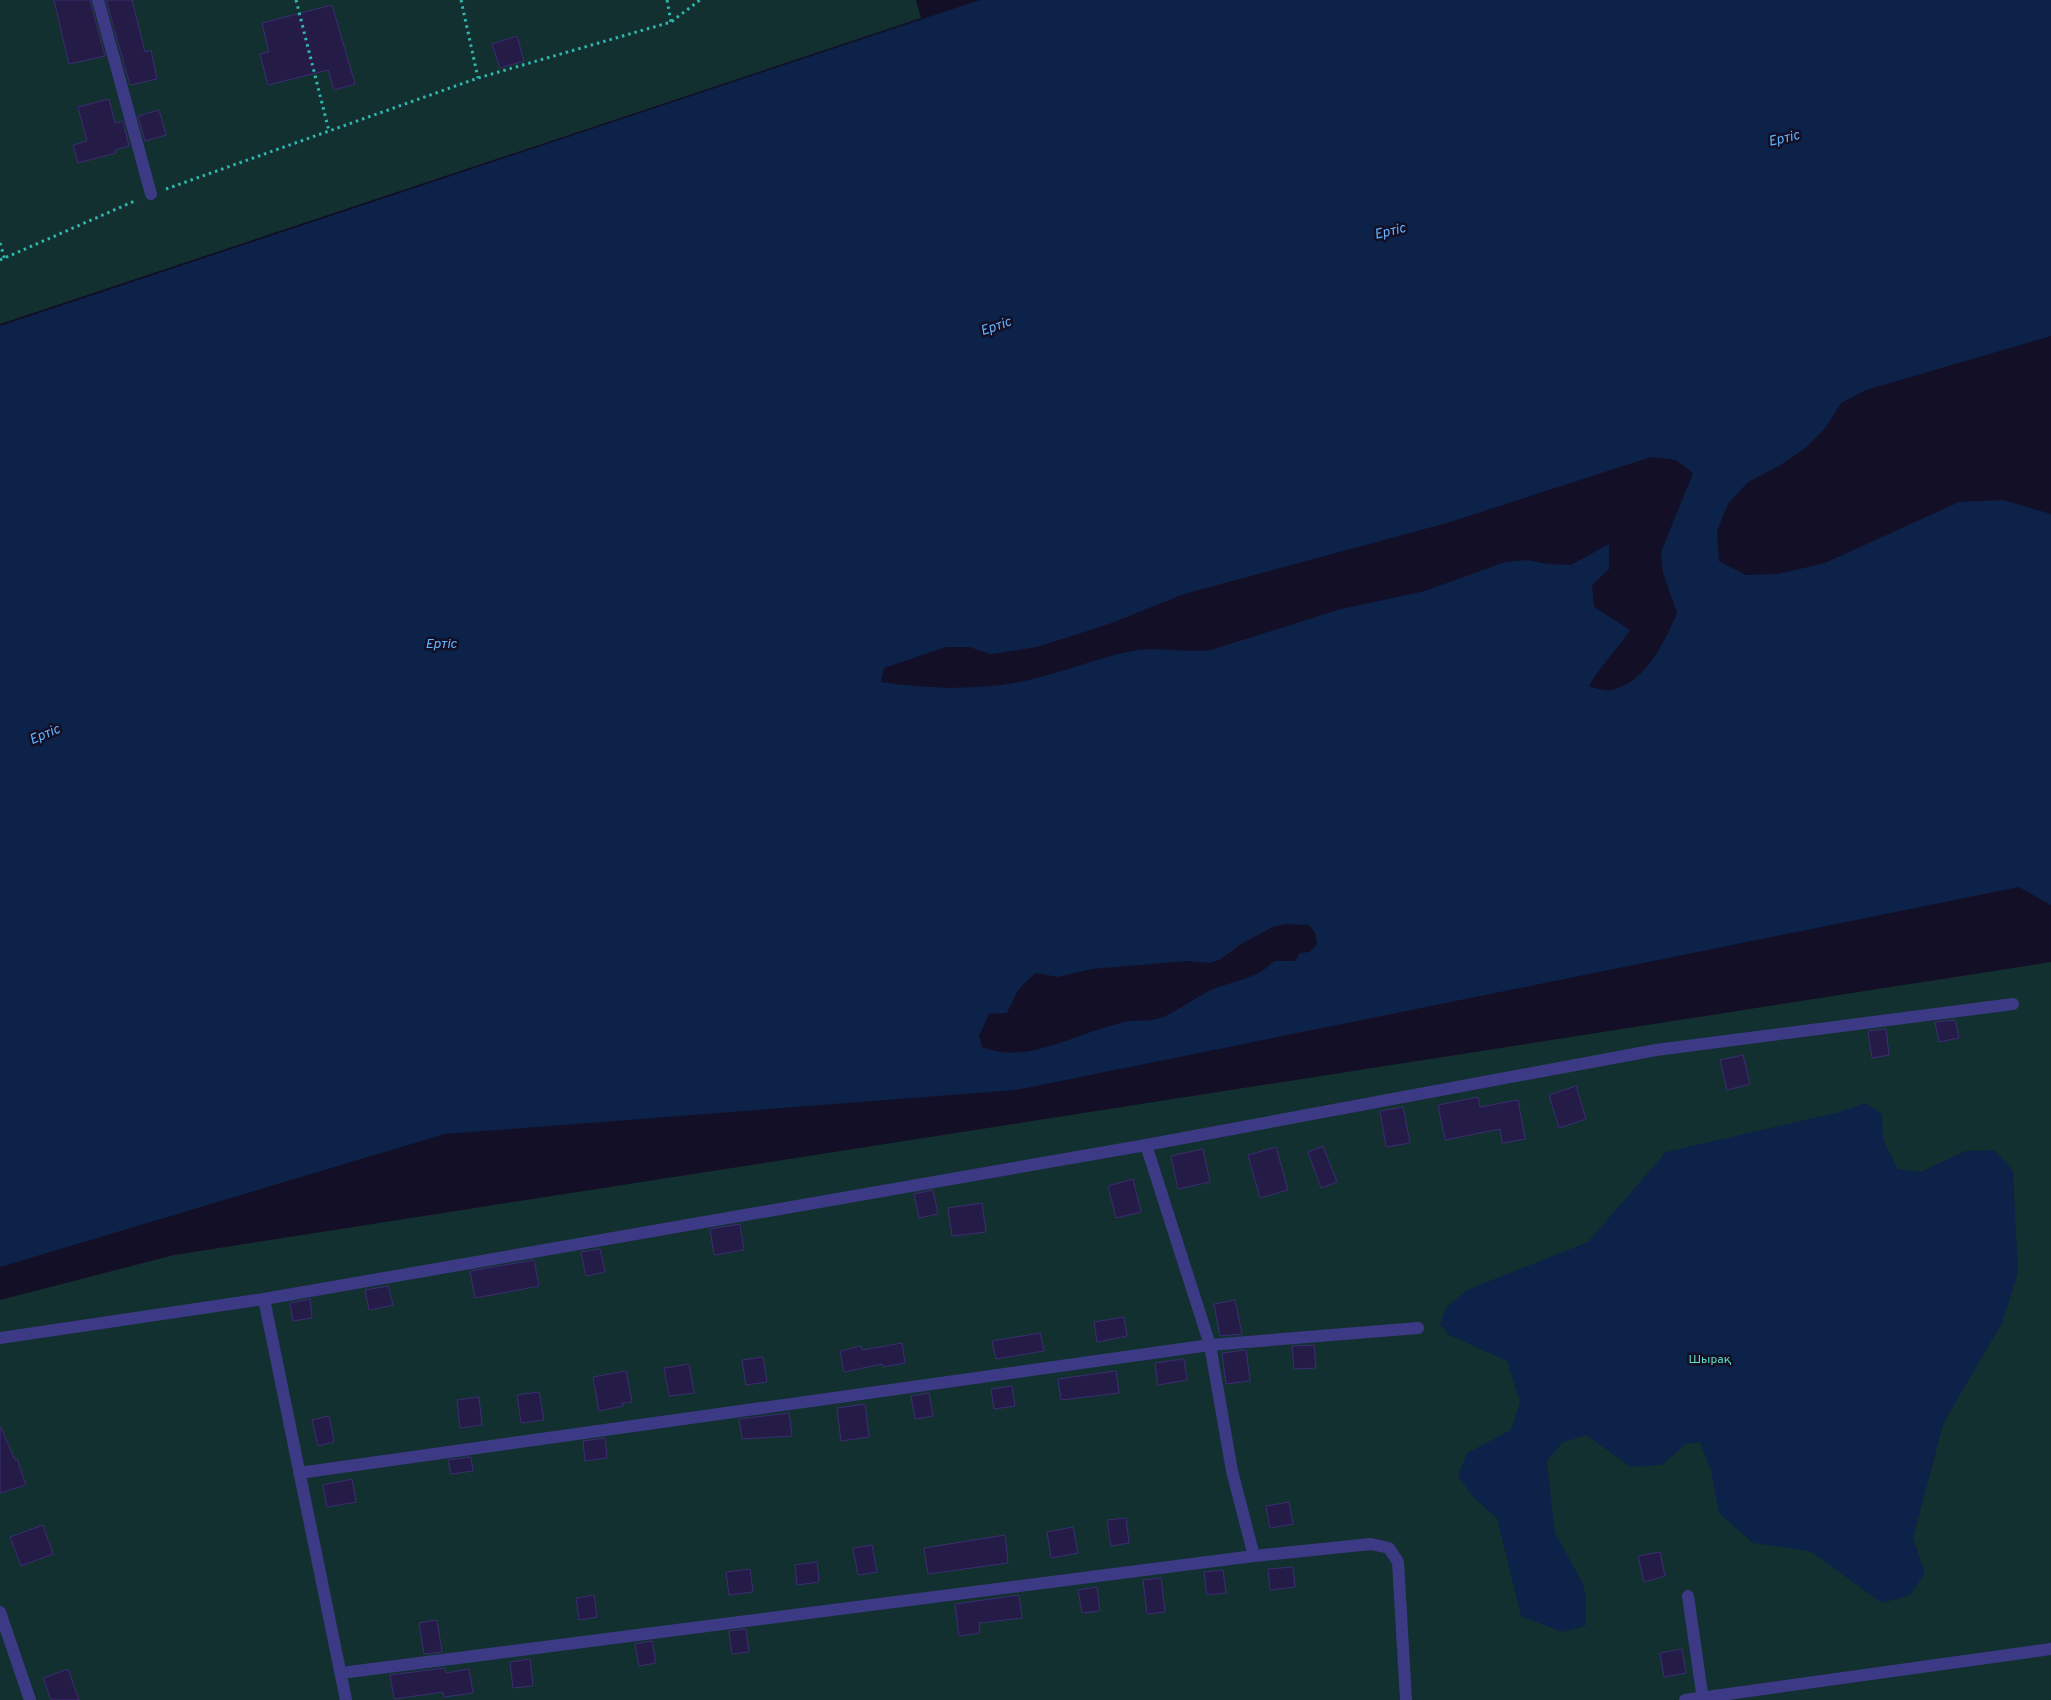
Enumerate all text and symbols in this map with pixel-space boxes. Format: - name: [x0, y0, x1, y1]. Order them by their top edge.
- water label: Ертіс: [1767, 127, 1802, 151]
- water label: Ертіс: [1373, 220, 1408, 244]
- water label: Ертіс: [978, 314, 1014, 340]
- water label: Ертіс: [425, 636, 457, 653]
- water label: Ертіс: [27, 721, 63, 749]
- park label: Шырақ: [1688, 1352, 1732, 1368]

